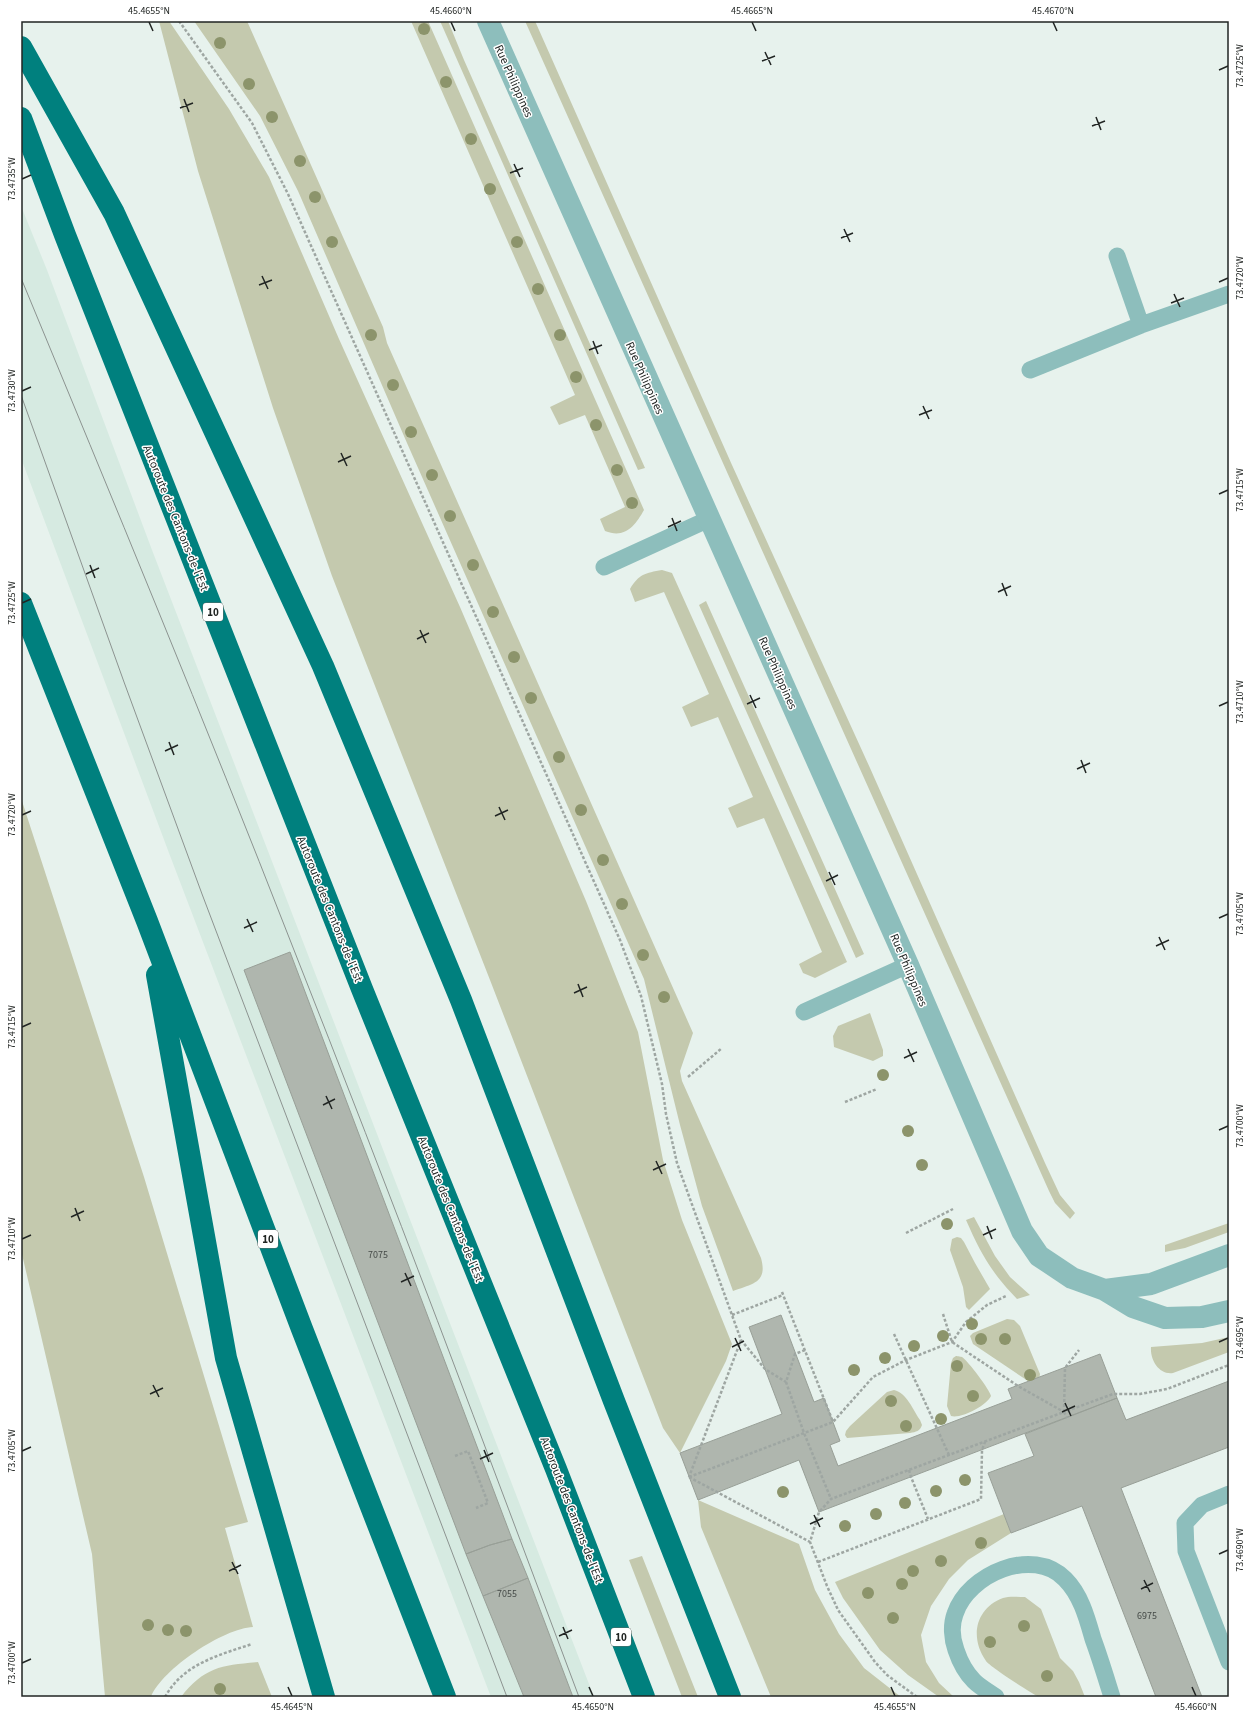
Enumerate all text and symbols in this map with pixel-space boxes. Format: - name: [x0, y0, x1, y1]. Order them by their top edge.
- text: 45.4655°N: [128, 4, 170, 18]
- text: 45.4660°N: [430, 4, 472, 18]
- text: 45.4665°N: [731, 4, 773, 18]
- text: 45.4670°N: [1032, 4, 1074, 18]
- street label: Rue Philippines: [490, 42, 537, 120]
- text: 73.4725°W: [1233, 44, 1247, 88]
- text: 73.4735°W: [5, 157, 19, 201]
- text: 73.4720°W: [1233, 256, 1247, 300]
- street label: Rue Philippines: [621, 339, 668, 417]
- text: 73.4730°W: [5, 369, 19, 413]
- street label: Autoroute des Cantons-de-l'Est: [138, 443, 213, 594]
- text: 73.4715°W: [1233, 468, 1247, 512]
- text: 73.4725°W: [5, 581, 19, 625]
- road number: 10: [203, 603, 223, 621]
- street label: Rue Philippines: [754, 634, 801, 712]
- text: 73.4710°W: [1233, 680, 1247, 724]
- text: 73.4720°W: [5, 793, 19, 837]
- street label: Autoroute des Cantons-de-l'Est: [292, 834, 367, 985]
- text: 73.4705°W: [1233, 892, 1247, 936]
- street label: Rue Philippines: [886, 931, 932, 1009]
- text: 73.4715°W: [5, 1005, 19, 1049]
- text: 73.4700°W: [1233, 1104, 1247, 1148]
- street label: Autoroute des Cantons-de-l'Est: [413, 1134, 488, 1285]
- text: 73.4710°W: [5, 1217, 19, 1261]
- road number: 10: [258, 1230, 278, 1248]
- house number: 7075: [368, 1248, 388, 1262]
- text: 73.4695°W: [1233, 1316, 1247, 1360]
- text: 73.4705°W: [5, 1429, 19, 1473]
- street label: Autoroute des Cantons-de-l'Est: [536, 1434, 607, 1586]
- text: 73.4690°W: [1233, 1528, 1247, 1572]
- house number: 7055: [497, 1587, 517, 1601]
- house number: 6975: [1137, 1609, 1157, 1623]
- road number: 10: [611, 1628, 631, 1646]
- text: 73.4700°W: [5, 1641, 19, 1685]
- text: 45.4645°N: [271, 1700, 313, 1714]
- text: 45.4650°N: [572, 1700, 614, 1714]
- text: 45.4655°N: [874, 1700, 916, 1714]
- text: 45.4660°N: [1175, 1700, 1217, 1714]

